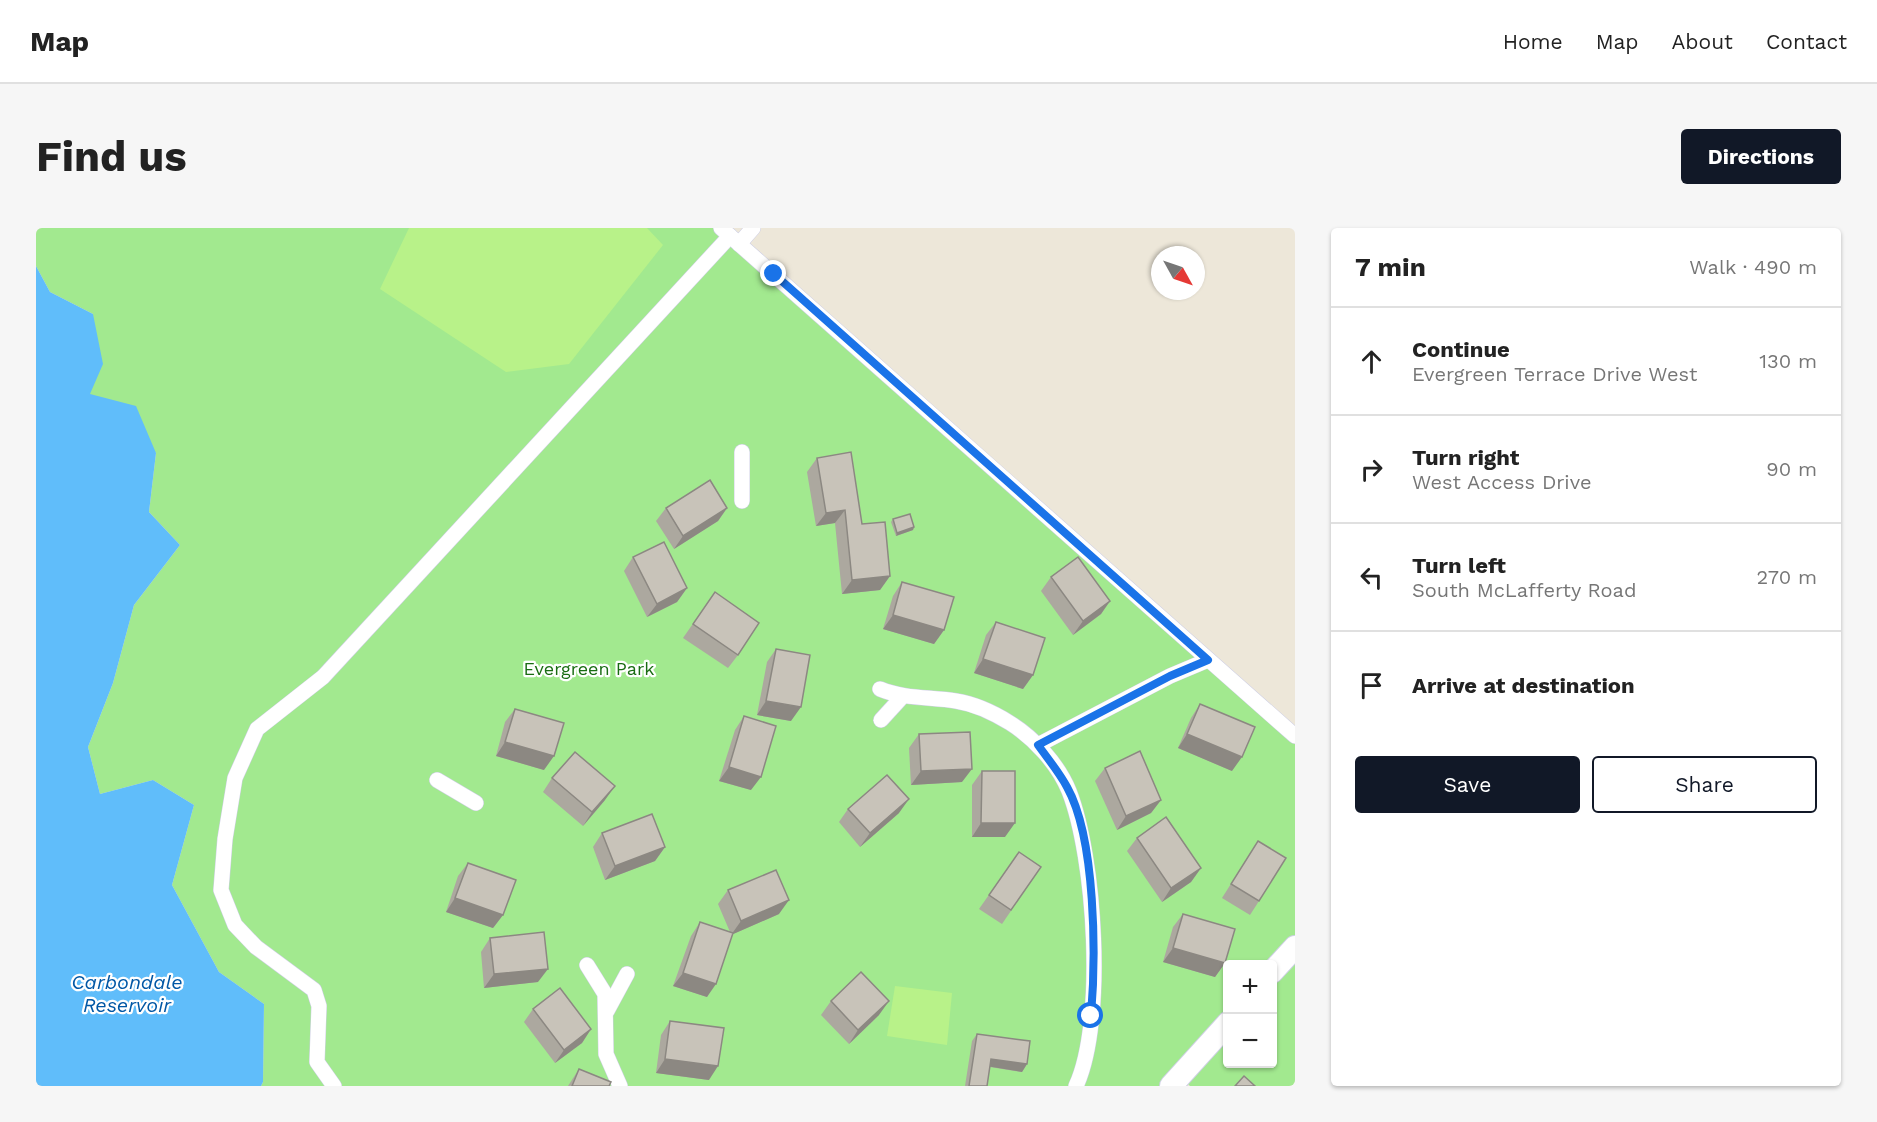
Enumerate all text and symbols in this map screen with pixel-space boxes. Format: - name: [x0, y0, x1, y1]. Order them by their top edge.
- text: Map: [30, 25, 89, 58]
- text: Home: [1503, 29, 1563, 54]
- text: Map: [1596, 29, 1639, 54]
- text: About: [1672, 29, 1733, 54]
- text: Contact: [1766, 29, 1847, 54]
- button: Directions: [1681, 129, 1841, 184]
- text: Find us: [36, 132, 187, 181]
- north arrow: [1151, 246, 1205, 300]
- text: 7 min: [1355, 252, 1426, 282]
- text: Walk · 490 m: [1689, 255, 1817, 279]
- route end: [760, 260, 786, 286]
- text: Continue: [1412, 337, 1510, 362]
- icon: ahead: [1355, 345, 1388, 378]
- text: 130 m: [1759, 349, 1817, 373]
- text: Evergreen Terrace Drive West: [1412, 362, 1697, 386]
- text: Turn right: [1412, 445, 1519, 470]
- icon: right: [1355, 453, 1388, 486]
- text: 90 m: [1766, 457, 1817, 481]
- text: West Access Drive: [1412, 470, 1592, 494]
- text: Turn left: [1412, 553, 1506, 578]
- icon: left: [1355, 561, 1388, 594]
- text: 270 m: [1757, 565, 1817, 589]
- text: South McLafferty Road: [1412, 578, 1636, 602]
- park label: Evergreen Park: [524, 658, 654, 679]
- icon: arrive: [1355, 669, 1388, 702]
- text: Arrive at destination: [1412, 673, 1635, 698]
- button: Save: [1355, 756, 1580, 813]
- button: Share: [1592, 756, 1817, 813]
- map controls: [1223, 960, 1277, 1068]
- button: +: [1223, 960, 1277, 1014]
- water label: Carbondale Reservoir: [71, 970, 183, 1017]
- route start: [1077, 1002, 1103, 1028]
- button: −: [1223, 1014, 1277, 1068]

